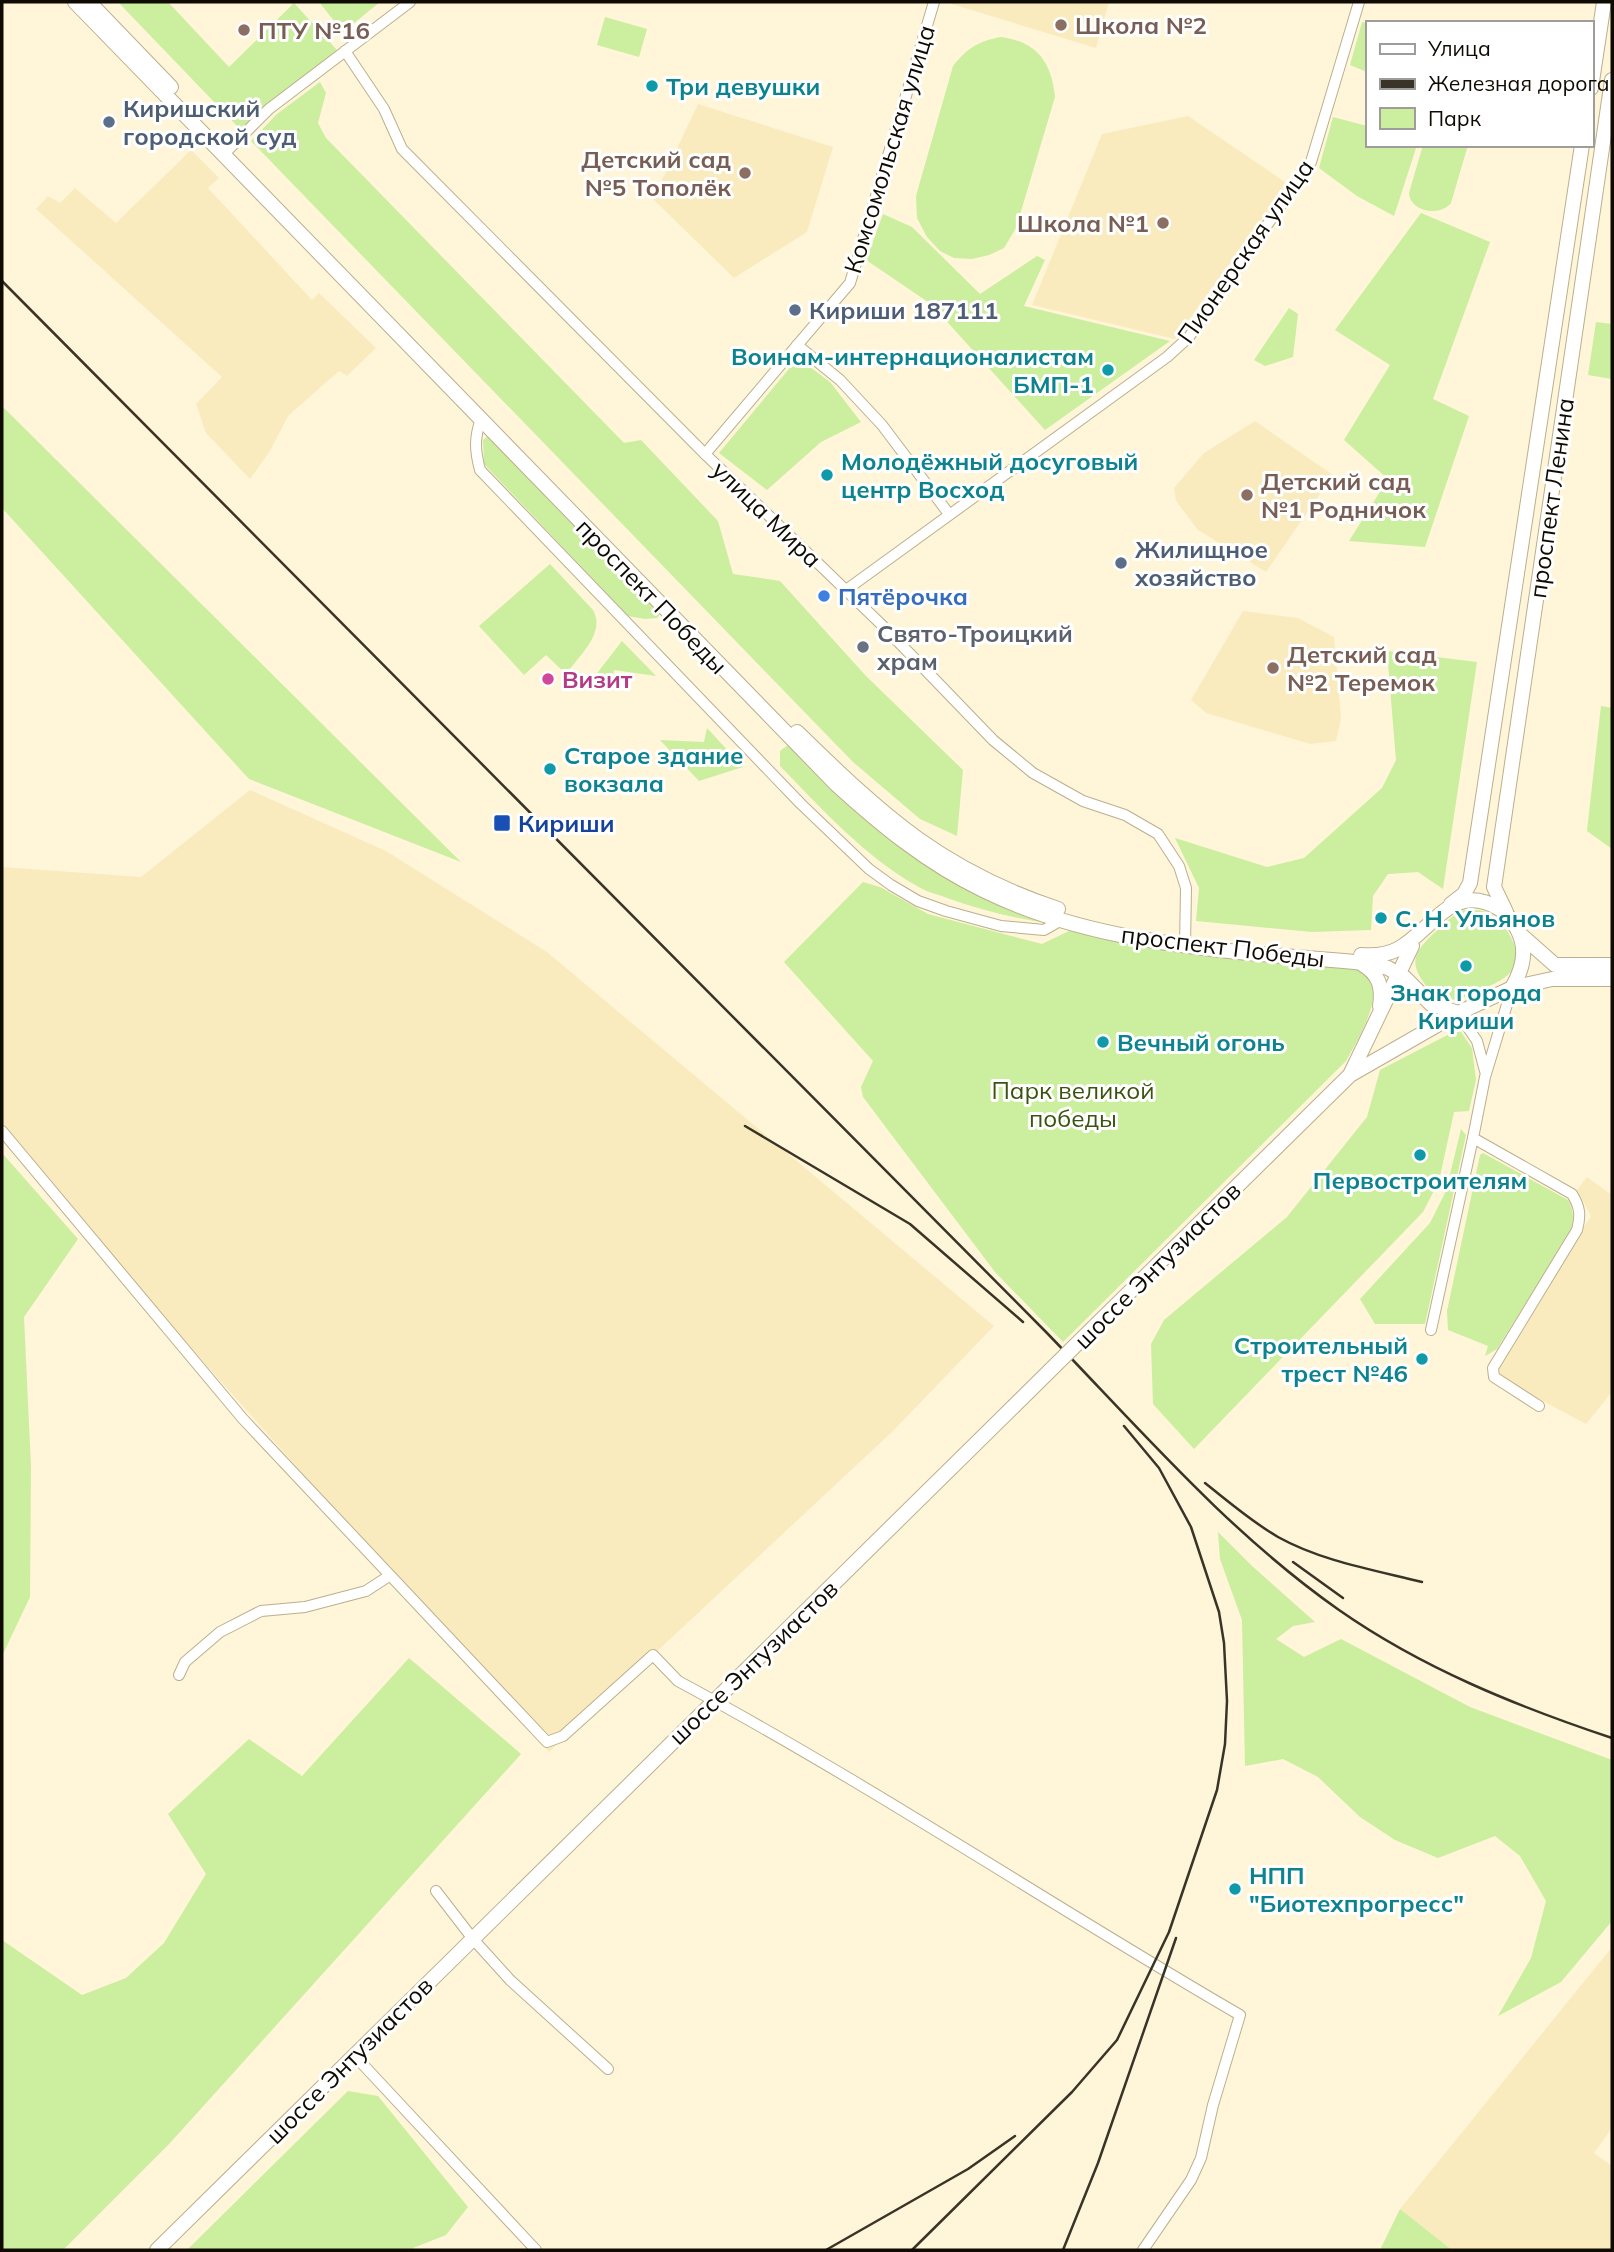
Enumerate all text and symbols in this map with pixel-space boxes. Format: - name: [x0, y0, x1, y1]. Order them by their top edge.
- place label: Школа №2: [1075, 10, 1207, 40]
- place label: ПТУ №16: [258, 15, 370, 45]
- marker: Школа №2: [1053, 17, 1069, 33]
- street label: Комсомольская улица: [837, 21, 941, 277]
- legend: [1366, 21, 1593, 147]
- marker: ПТУ №16: [236, 22, 252, 38]
- text: Улица: [1427, 35, 1491, 61]
- text: Железная дорога: [1428, 70, 1610, 96]
- place label: Три девушки: [666, 71, 820, 101]
- marker: Три девушки: [644, 78, 660, 94]
- place label: Киришский городской суд: [123, 93, 296, 151]
- text: Парк: [1428, 105, 1482, 131]
- marker: Киришский городской суд: [101, 114, 117, 130]
- place label: Детский сад №5 Тополёк: [581, 144, 731, 202]
- street label: Пионерская улица: [1170, 153, 1320, 349]
- marker: Детский сад №5 Тополёк: [737, 165, 753, 181]
- place label: Школа №1: [1017, 208, 1149, 238]
- marker: Школа №1: [1155, 215, 1171, 231]
- place label: Кириши 187111: [809, 295, 998, 325]
- marker: Кириши 187111: [787, 302, 803, 318]
- place label: Воинам-интернационалистам БМП-1: [731, 341, 1094, 399]
- marker: Воинам-интернационалистам БМП-1: [1100, 362, 1116, 378]
- street label: проспект Ленина: [1522, 396, 1580, 600]
- place label: Молодёжный досуговый центр Восход: [841, 446, 1138, 504]
- street label: улица Мира: [706, 454, 828, 574]
- place label: Детский сад №1 Родничок: [1261, 466, 1426, 524]
- marker: Молодёжный досуговый центр Восход: [819, 467, 835, 483]
- marker: Детский сад №1 Родничок: [1239, 487, 1255, 503]
- street label: проспект Победы: [570, 512, 734, 680]
- place label: Жилищное хозяйство: [1134, 534, 1268, 592]
- marker: Жилищное хозяйство: [1113, 555, 1129, 571]
- place label: Пятёрочка: [838, 581, 968, 611]
- marker: Пятёрочка: [816, 588, 832, 604]
- place label: Свято-Троицкий храм: [876, 618, 1073, 676]
- marker: Свято-Троицкий храм: [855, 639, 871, 655]
- place label: Детский сад №2 Теремок: [1287, 639, 1437, 697]
- marker: Детский сад №2 Теремок: [1265, 660, 1281, 676]
- place label: Визит: [562, 664, 633, 694]
- marker: Визит: [540, 671, 556, 687]
- place label: Старое здание вокзала: [564, 740, 744, 798]
- marker: Старое здание вокзала: [542, 761, 558, 777]
- place label: Кириши: [518, 808, 614, 838]
- marker: Кириши: [492, 813, 512, 833]
- place label: С. Н. Ульянов: [1395, 903, 1555, 933]
- marker: С. Н. Ульянов: [1373, 910, 1389, 926]
- street label: проспект Победы: [1120, 919, 1326, 973]
- marker: Знак города Кириши: [1458, 958, 1474, 974]
- place label: Знак города Кириши: [1390, 977, 1542, 1035]
- place label: Вечный огонь: [1117, 1027, 1285, 1057]
- marker: Вечный огонь: [1095, 1034, 1111, 1050]
- park label: Парк великой победы: [991, 1075, 1155, 1133]
- marker: Первостроителям: [1412, 1147, 1428, 1163]
- place label: Первостроителям: [1313, 1165, 1527, 1195]
- street label: шоссе Энтузиастов: [1067, 1175, 1247, 1355]
- place label: Строительный трест №46: [1234, 1330, 1408, 1388]
- marker: Строительный трест №46: [1414, 1351, 1430, 1367]
- street label: шоссе Энтузиастов: [662, 1574, 844, 1750]
- place label: НПП "Биотехпрогресс": [1249, 1860, 1464, 1918]
- marker: НПП "Биотехпрогресс": [1227, 1881, 1243, 1897]
- street label: шоссе Энтузиастов: [259, 1970, 439, 2150]

